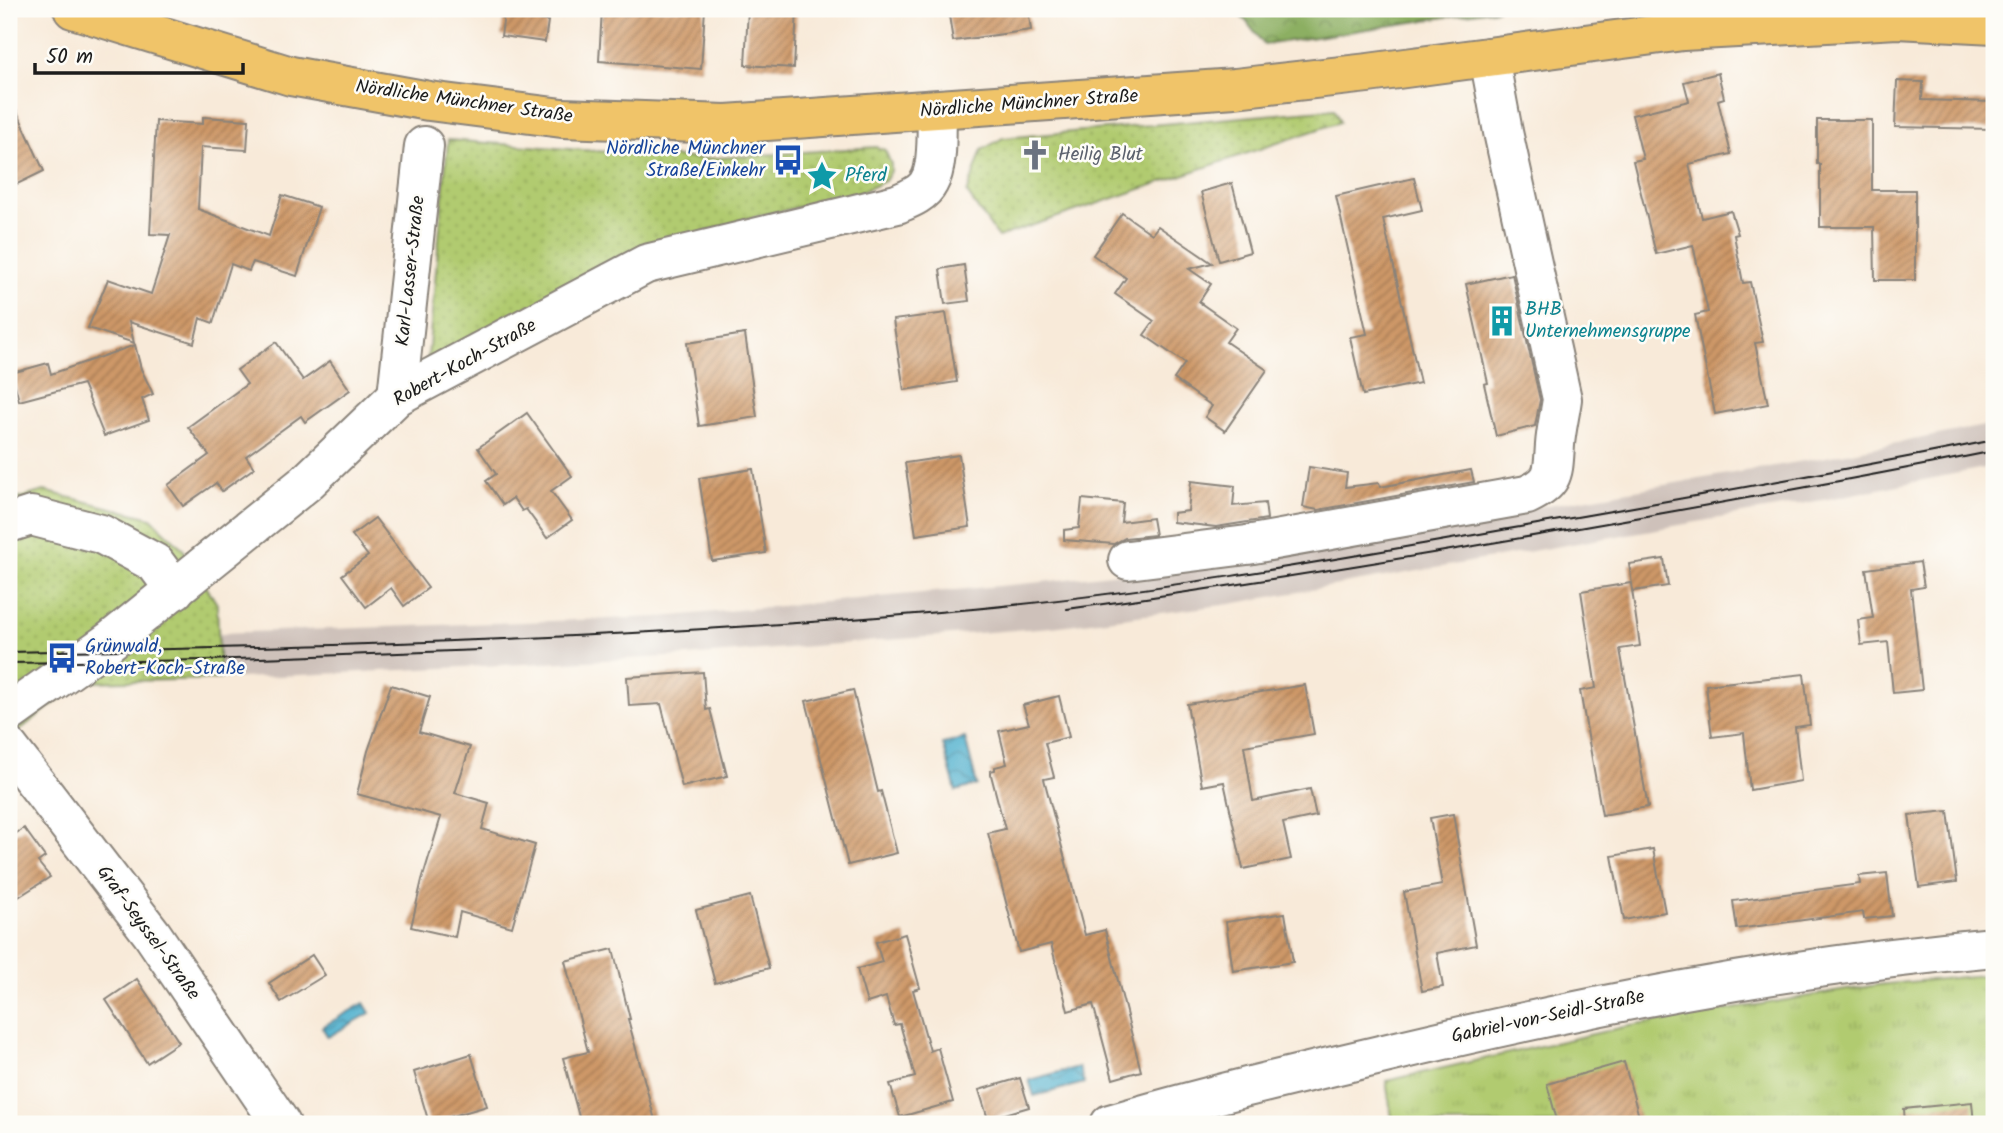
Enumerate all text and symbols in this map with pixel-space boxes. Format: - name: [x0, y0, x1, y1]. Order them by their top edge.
- scale bar: [35, 32, 243, 76]
- text: 50 m: [46, 41, 93, 74]
- street label: Nördliche Münchner Straße: [353, 72, 575, 132]
- street label: Nördliche Münchner Straße: [919, 81, 1140, 127]
- place label: Nördliche Münchner Straße/Einkehr: [606, 134, 767, 186]
- church icon: Heilig Blut: [1018, 138, 1052, 172]
- place label: Heilig Blut: [1058, 140, 1144, 170]
- bus stop icon: Nördliche Münchner Straße/Einkehr: [771, 143, 805, 177]
- place icon: Pferd: [805, 159, 839, 193]
- place label: Pferd: [845, 161, 887, 191]
- street label: Karl-Lasser-Straße: [388, 194, 434, 348]
- place label: BHB Unternehmensgruppe: [1525, 295, 1691, 347]
- building icon: BHB Unternehmensgruppe: [1485, 304, 1519, 338]
- street label: Robert-Koch-Straße: [388, 311, 543, 415]
- place label: Grünwald, Robert-Koch-Straße: [85, 632, 246, 684]
- bus stop icon: Grünwald, Robert-Koch-Straße: [45, 641, 79, 675]
- street label: Graf-Seyssel-Straße: [89, 859, 208, 1007]
- street label: Gabriel-von-Seidl-Straße: [1449, 982, 1648, 1052]

